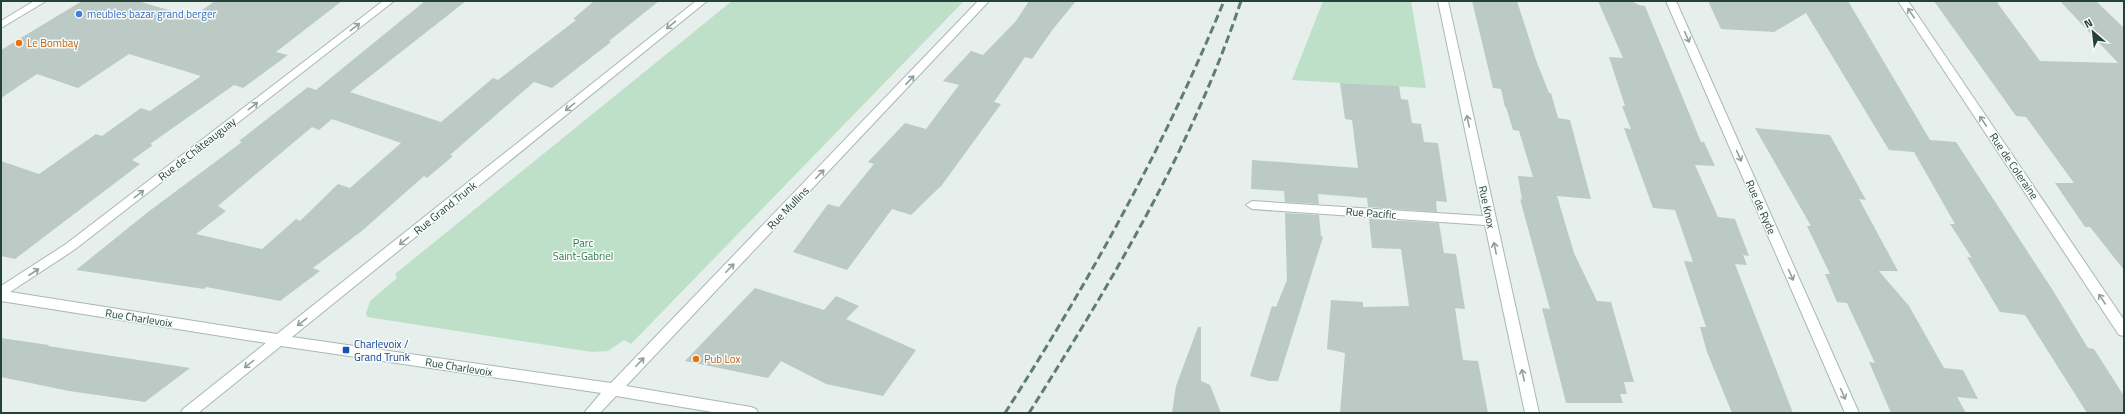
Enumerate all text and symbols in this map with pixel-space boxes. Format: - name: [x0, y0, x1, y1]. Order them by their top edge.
- place label: meubles bazar grand berger: [87, 6, 216, 22]
- one-way arrow: [1907, 7, 1915, 18]
- marker: meubles bazar grand berger: [74, 9, 84, 19]
- north arrow: [2073, 12, 2113, 52]
- text: N: [2081, 14, 2095, 32]
- one-way arrow: [666, 21, 677, 30]
- one-way arrow: [350, 23, 361, 31]
- one-way arrow: [1684, 30, 1691, 42]
- place label: Le Bombay: [27, 35, 79, 51]
- marker: Le Bombay: [14, 38, 24, 48]
- one-way arrow: [905, 76, 914, 86]
- one-way arrow: [247, 102, 258, 111]
- one-way arrow: [565, 102, 575, 111]
- street label: Rue de Châteauguay: [155, 113, 240, 184]
- one-way arrow: [1464, 115, 1472, 128]
- one-way arrow: [1979, 115, 1988, 126]
- street label: Rue de Coleraine: [1986, 129, 2042, 203]
- one-way arrow: [1736, 149, 1743, 161]
- one-way arrow: [815, 169, 825, 179]
- street label: Rue Grand Trunk: [410, 177, 480, 238]
- street label: Rue de Ryde: [1742, 177, 1780, 237]
- street label: Rue Mullins: [763, 183, 813, 233]
- street label: Rue Knox: [1475, 184, 1499, 230]
- one-way arrow: [133, 190, 144, 199]
- street label: Rue Pacific: [1345, 203, 1397, 223]
- park label: Parc Saint-Gabriel: [553, 235, 613, 264]
- one-way arrow: [398, 237, 409, 246]
- one-way arrow: [1491, 242, 1499, 255]
- one-way arrow: [725, 263, 735, 273]
- one-way arrow: [28, 267, 40, 275]
- one-way arrow: [1788, 268, 1795, 280]
- one-way arrow: [2098, 293, 2106, 304]
- street label: Rue Charlevoix: [104, 305, 174, 331]
- one-way arrow: [296, 318, 307, 327]
- place label: Charlevoix / Grand Trunk: [354, 336, 411, 365]
- marker: Charlevoix / Grand Trunk: [341, 345, 351, 355]
- place label: Pub Lox: [704, 351, 740, 367]
- street label: Rue Charlevoix: [424, 354, 494, 380]
- marker: Pub Lox: [691, 354, 701, 364]
- one-way arrow: [635, 357, 645, 367]
- one-way arrow: [244, 360, 255, 368]
- one-way arrow: [1519, 369, 1527, 382]
- one-way arrow: [1840, 388, 1847, 400]

